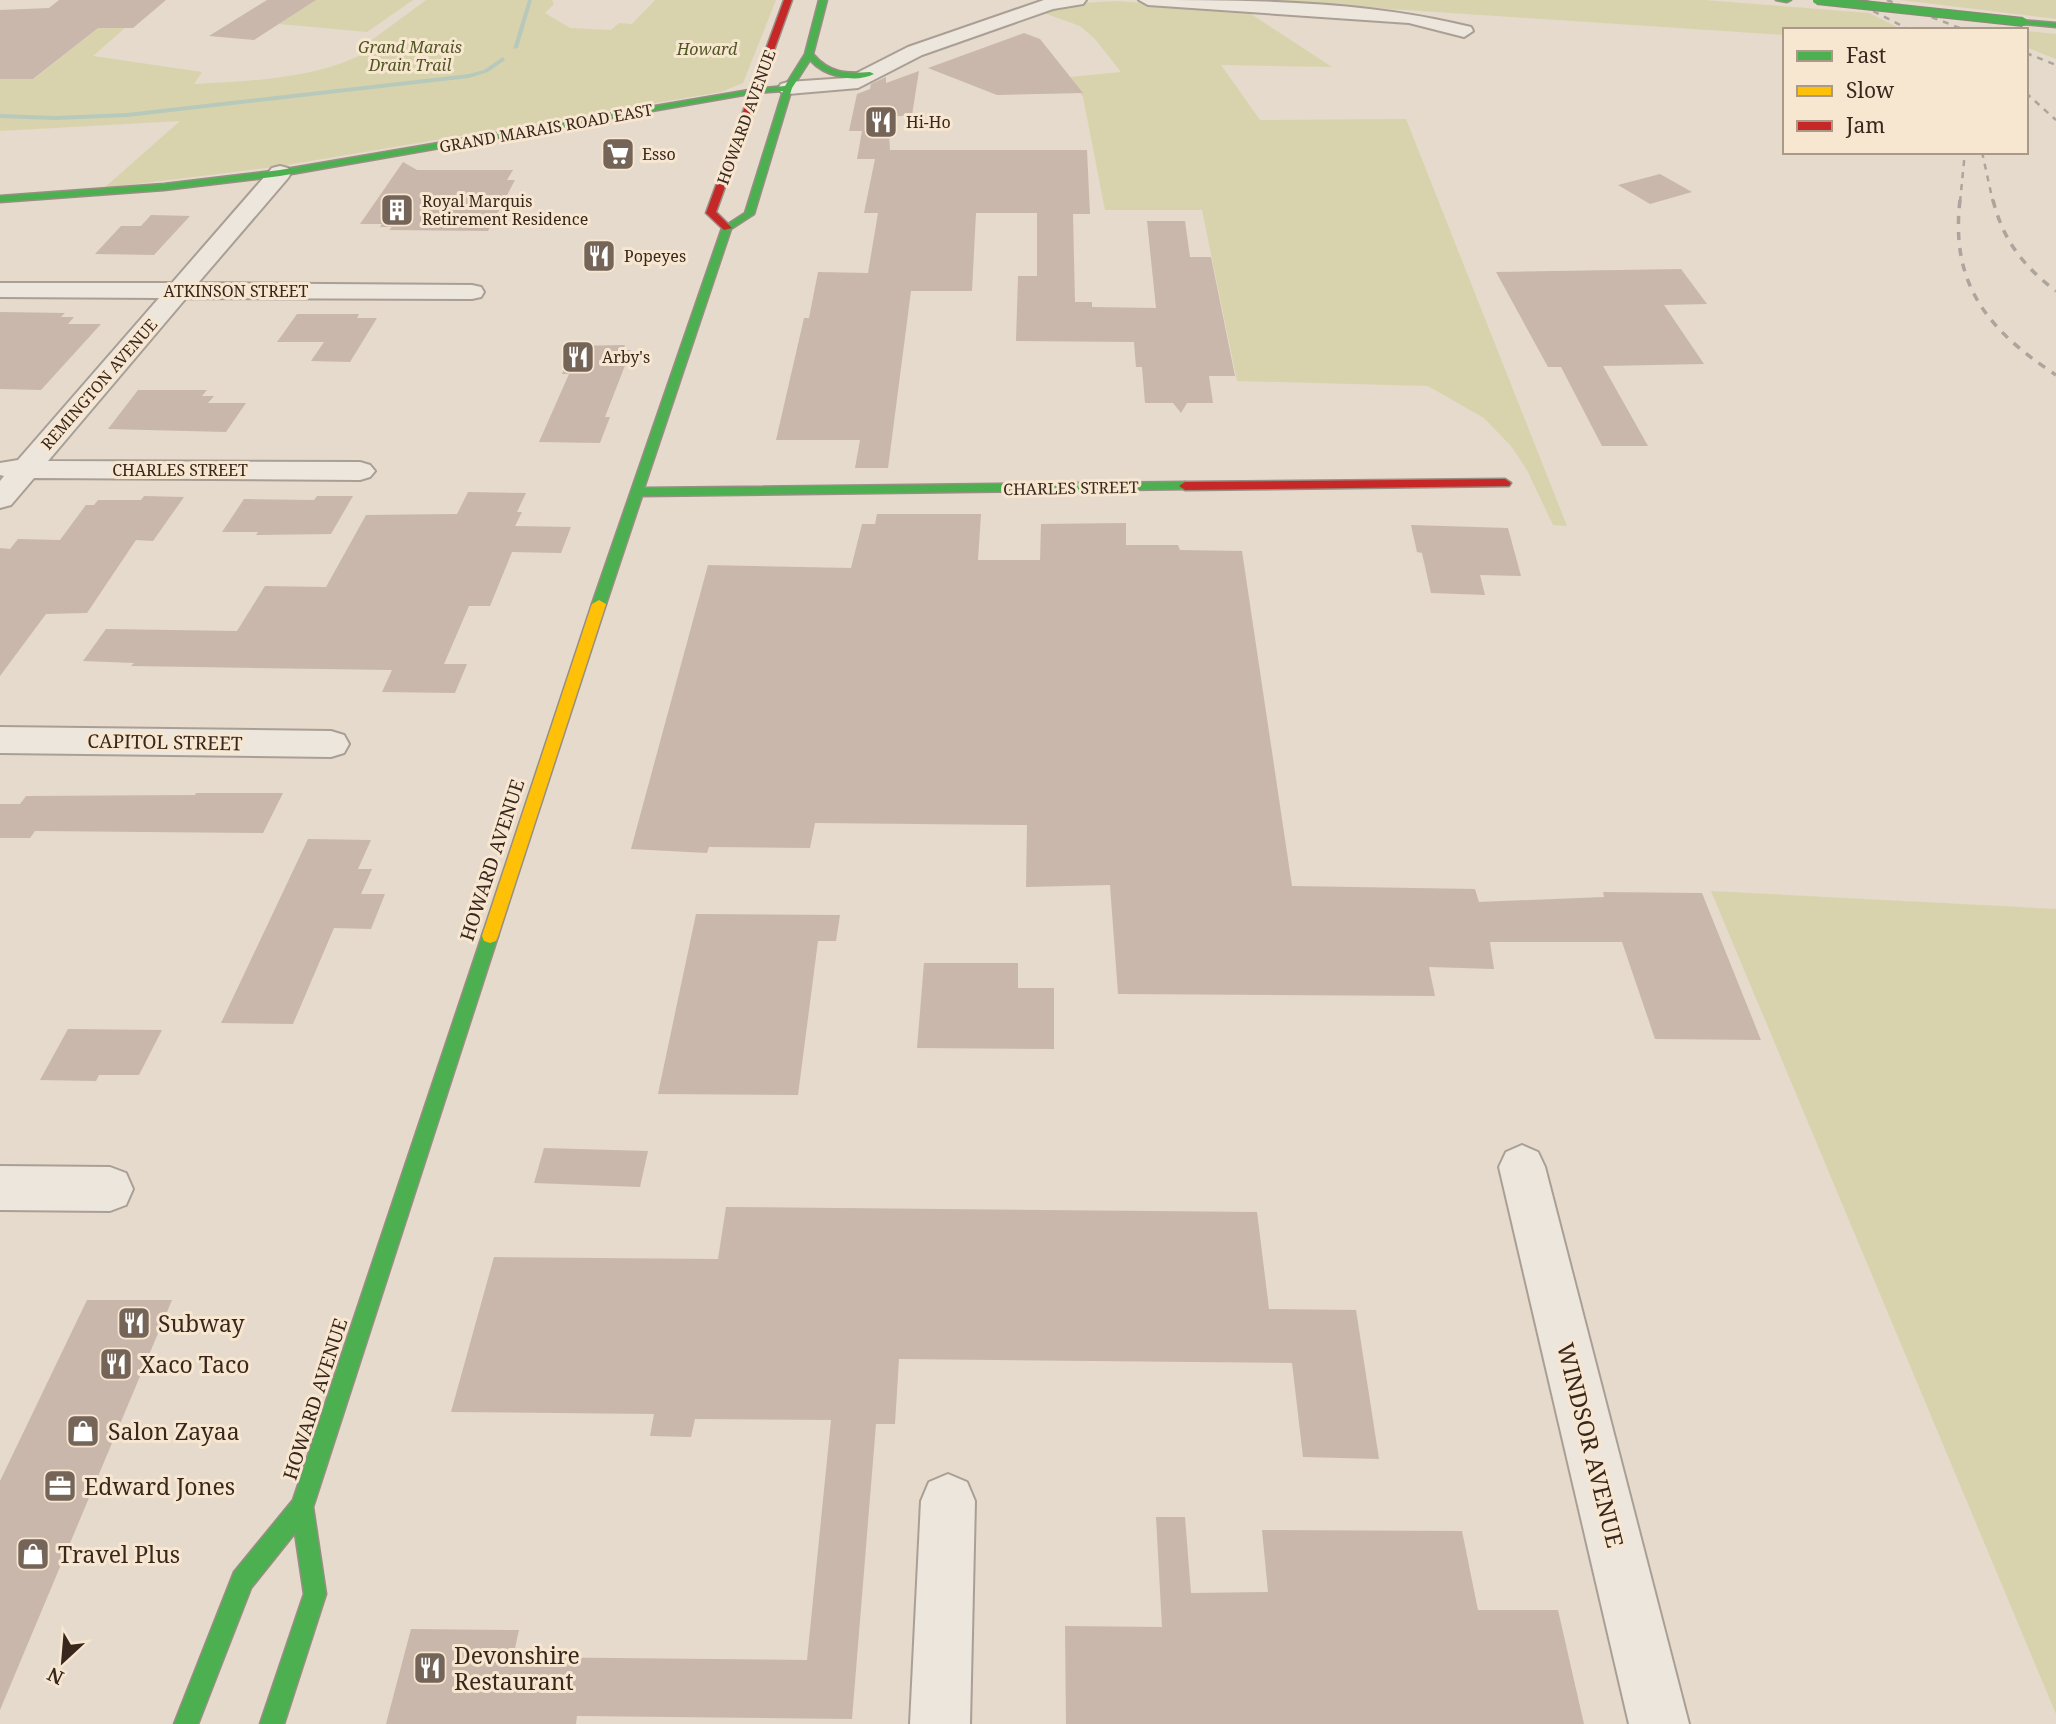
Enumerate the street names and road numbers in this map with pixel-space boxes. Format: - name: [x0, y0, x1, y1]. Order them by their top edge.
- street label: HOWARD AVENUE: [711, 47, 781, 187]
- street label: GRAND MARAIS ROAD EAST: [438, 98, 655, 158]
- street label: ATKINSON STREET: [164, 280, 309, 302]
- street label: REMINGTON AVENUE: [36, 314, 162, 454]
- street label: CHARLES STREET: [112, 459, 248, 481]
- street label: CHARLES STREET: [1003, 476, 1139, 500]
- street label: CAPITOL STREET: [87, 728, 243, 756]
- street label: HOWARD AVENUE: [454, 776, 530, 944]
- street label: HOWARD AVENUE: [277, 1315, 353, 1483]
- street label: WINDSOR AVENUE: [1550, 1339, 1632, 1551]

